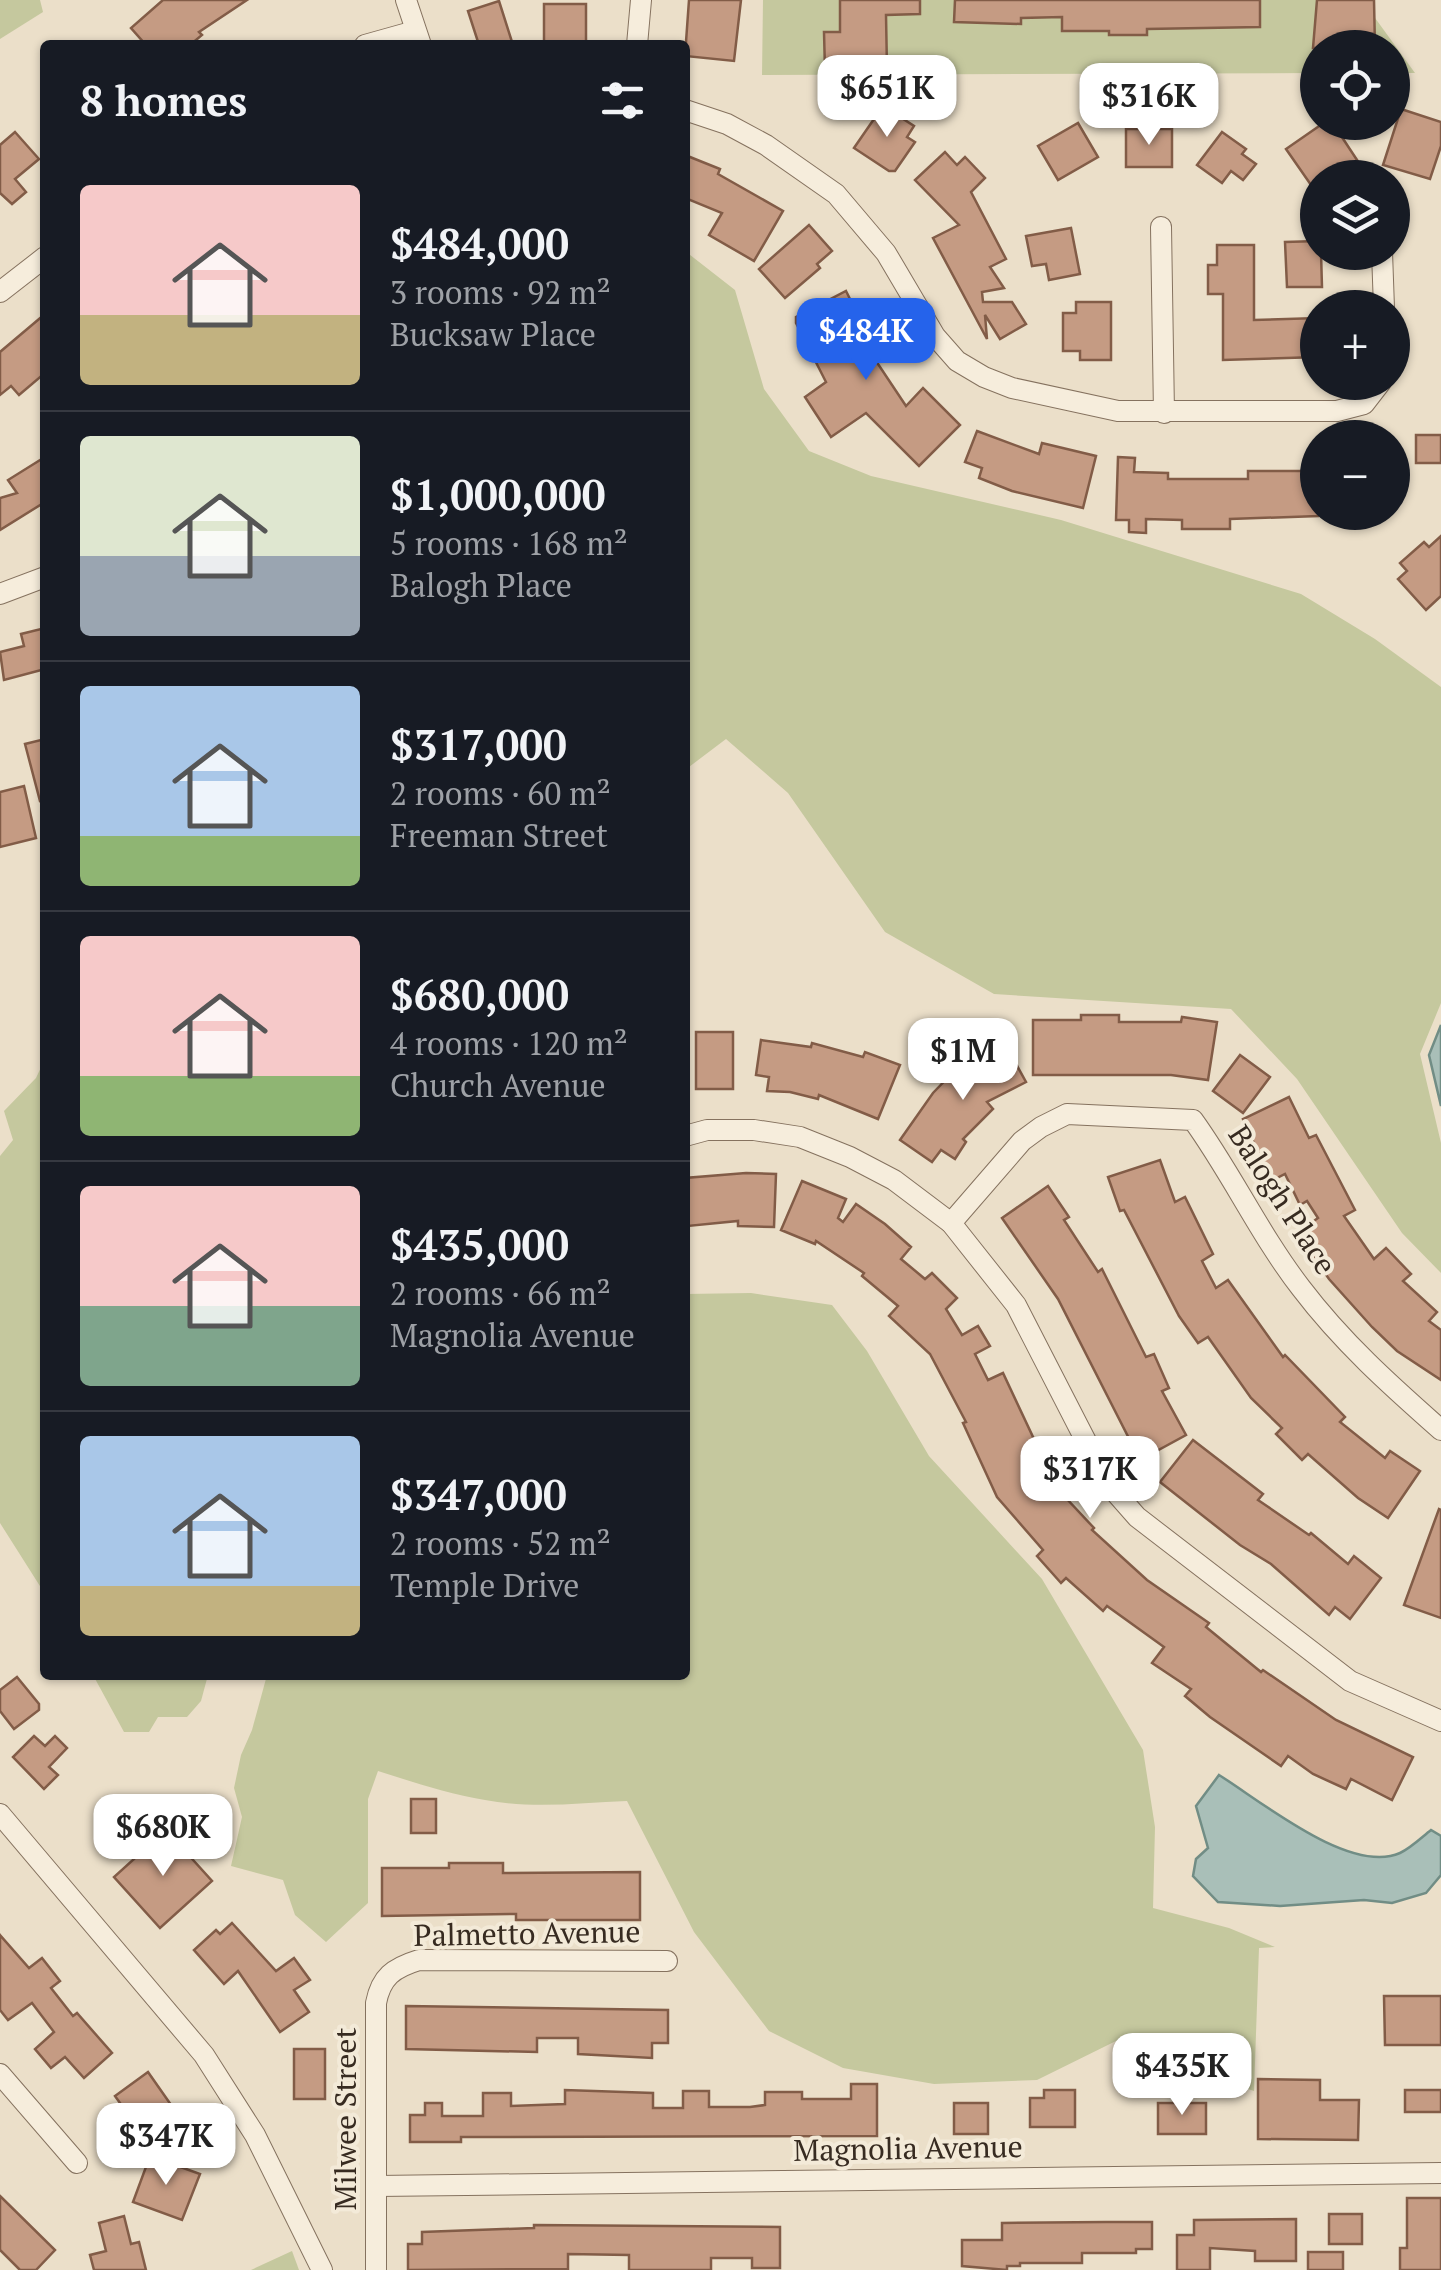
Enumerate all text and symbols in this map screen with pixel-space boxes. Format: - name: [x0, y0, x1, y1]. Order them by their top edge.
- map controls: [1300, 30, 1410, 530]
- button: locate: [1300, 30, 1410, 140]
- pin: $651K: [817, 55, 957, 140]
- pin: $316K: [1079, 63, 1219, 148]
- text: $651K: [839, 66, 935, 108]
- text: 8 homes: [80, 72, 247, 128]
- icon: filters: [595, 73, 650, 128]
- text: $316K: [1101, 74, 1197, 116]
- button: layers: [1300, 160, 1410, 270]
- text: $484,000: [390, 215, 569, 271]
- icon: home: [160, 225, 280, 345]
- text: 3 rooms · 92 m²: [390, 271, 611, 313]
- button: +: [1300, 290, 1410, 400]
- pin: $484K: [796, 298, 936, 383]
- text: $484K: [818, 309, 914, 351]
- text: Bucksaw Place: [390, 313, 596, 355]
- button: −: [1300, 420, 1410, 530]
- text: $1,000,000: [390, 466, 606, 522]
- icon: home: [160, 476, 280, 596]
- text: 5 rooms · 168 m²: [390, 522, 628, 564]
- text: Balogh Place: [390, 564, 572, 606]
- text: $317,000: [390, 716, 567, 772]
- icon: home: [160, 726, 280, 846]
- text: 2 rooms · 60 m²: [390, 772, 611, 814]
- text: Freeman Street: [390, 814, 608, 856]
- text: $680,000: [390, 966, 569, 1022]
- icon: home: [160, 976, 280, 1096]
- pin: $1M: [915, 1018, 1011, 1103]
- text: 4 rooms · 120 m²: [390, 1022, 628, 1064]
- text: $1M: [930, 1029, 996, 1071]
- text: Church Avenue: [390, 1064, 606, 1106]
- street label: Balogh Place: [1220, 1117, 1346, 1282]
- text: $435,000: [390, 1216, 569, 1272]
- icon: home: [160, 1226, 280, 1346]
- text: 2 rooms · 66 m²: [390, 1272, 611, 1314]
- text: Magnolia Avenue: [390, 1314, 635, 1356]
- pin: $317K: [1020, 1436, 1160, 1521]
- text: $317K: [1042, 1447, 1138, 1489]
- text: $347,000: [390, 1466, 567, 1522]
- icon: home: [160, 1476, 280, 1596]
- text: 2 rooms · 52 m²: [390, 1522, 611, 1564]
- text: Temple Drive: [390, 1564, 579, 1606]
- pin: $680K: [93, 1794, 233, 1879]
- text: $680K: [115, 1805, 211, 1847]
- street label: Palmetto Avenue: [413, 1911, 641, 1955]
- street label: Milwee Street: [325, 2027, 365, 2211]
- pin: $435K: [1112, 2033, 1252, 2118]
- text: $435K: [1134, 2044, 1230, 2086]
- pin: $347K: [96, 2103, 236, 2188]
- text: $347K: [118, 2114, 214, 2156]
- street label: Magnolia Avenue: [793, 2126, 1023, 2170]

